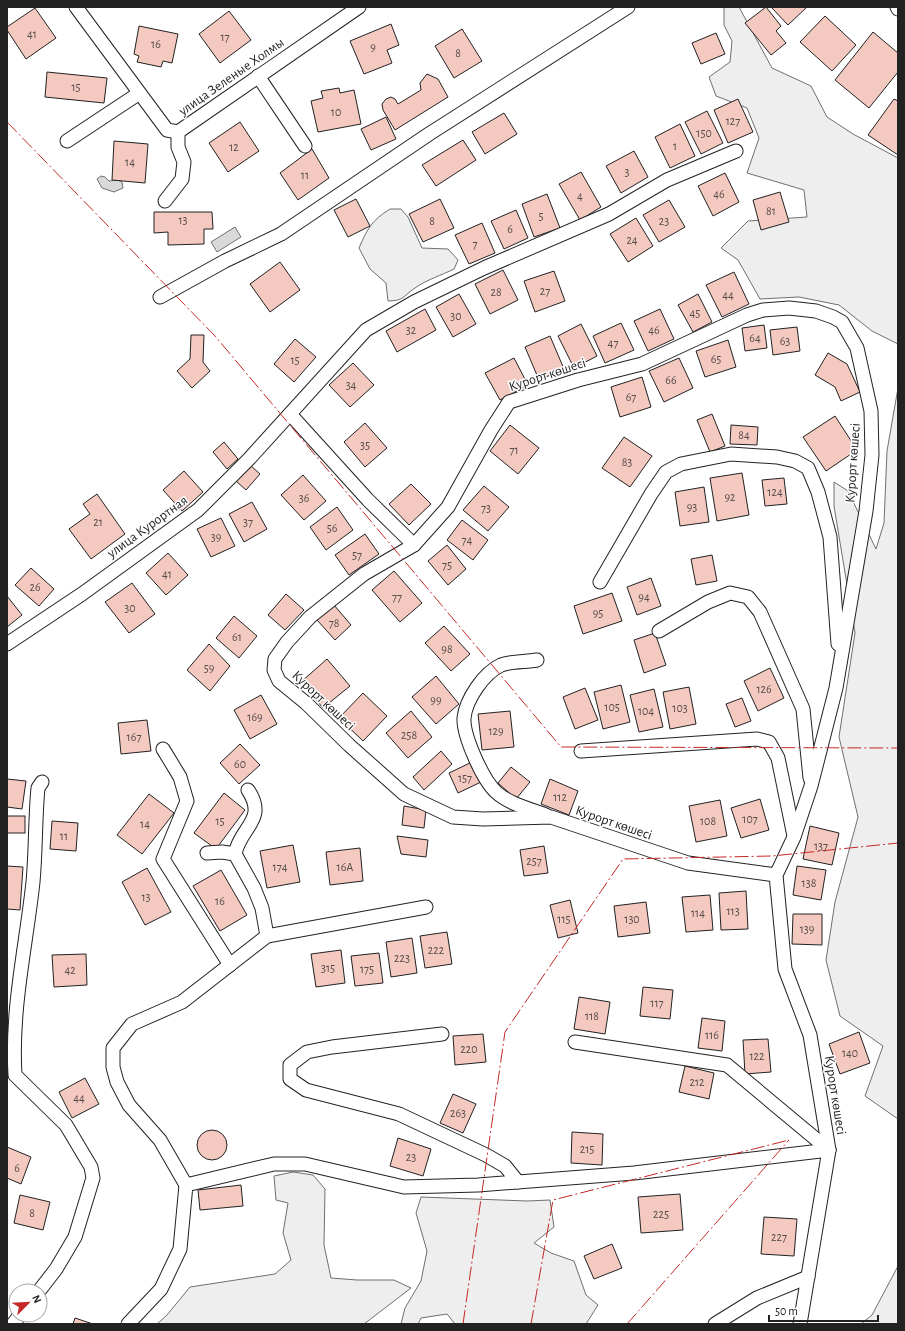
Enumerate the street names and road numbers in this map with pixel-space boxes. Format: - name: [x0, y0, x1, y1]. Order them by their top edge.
- street label: улица Зеленые Холмы: [176, 35, 287, 119]
- street label: Курорт көшесі: [507, 356, 588, 394]
- street label: Курорт көшесі: [843, 423, 863, 504]
- street label: улица Курортная: [104, 493, 190, 561]
- street label: Курорт көшесі: [289, 668, 357, 733]
- street label: Курорт көшесі: [573, 803, 654, 843]
- street label: Курорт көшесі: [822, 1054, 848, 1136]

